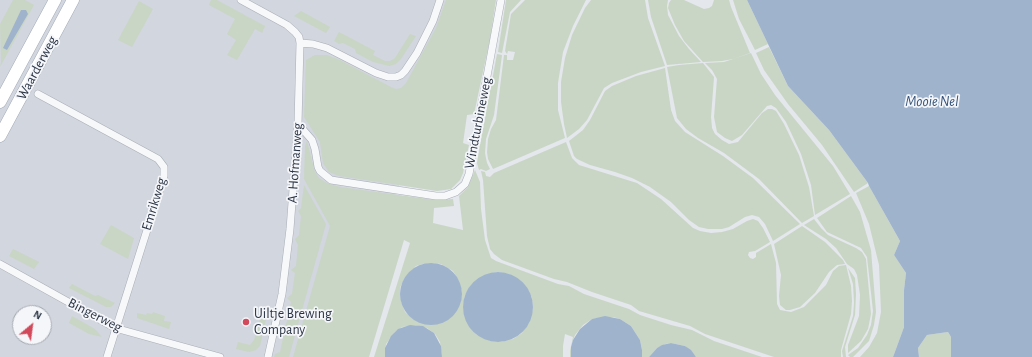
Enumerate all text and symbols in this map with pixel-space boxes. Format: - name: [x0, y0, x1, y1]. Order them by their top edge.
- street label: Waarderweg: [13, 33, 61, 103]
- street label: Windturbineweg: [461, 76, 495, 170]
- water label: Mooie Nel: [905, 92, 959, 110]
- street label: A. Hofmanweg: [284, 122, 306, 204]
- street label: Emrikweg: [138, 176, 170, 232]
- street label: Bingerweg: [65, 294, 125, 336]
- north arrow: [12, 305, 52, 345]
- place label: Uiltje Brewing Company: [254, 306, 332, 338]
- text: N: [32, 308, 44, 322]
- marker: Uiltje Brewing Company: [241, 317, 251, 327]

